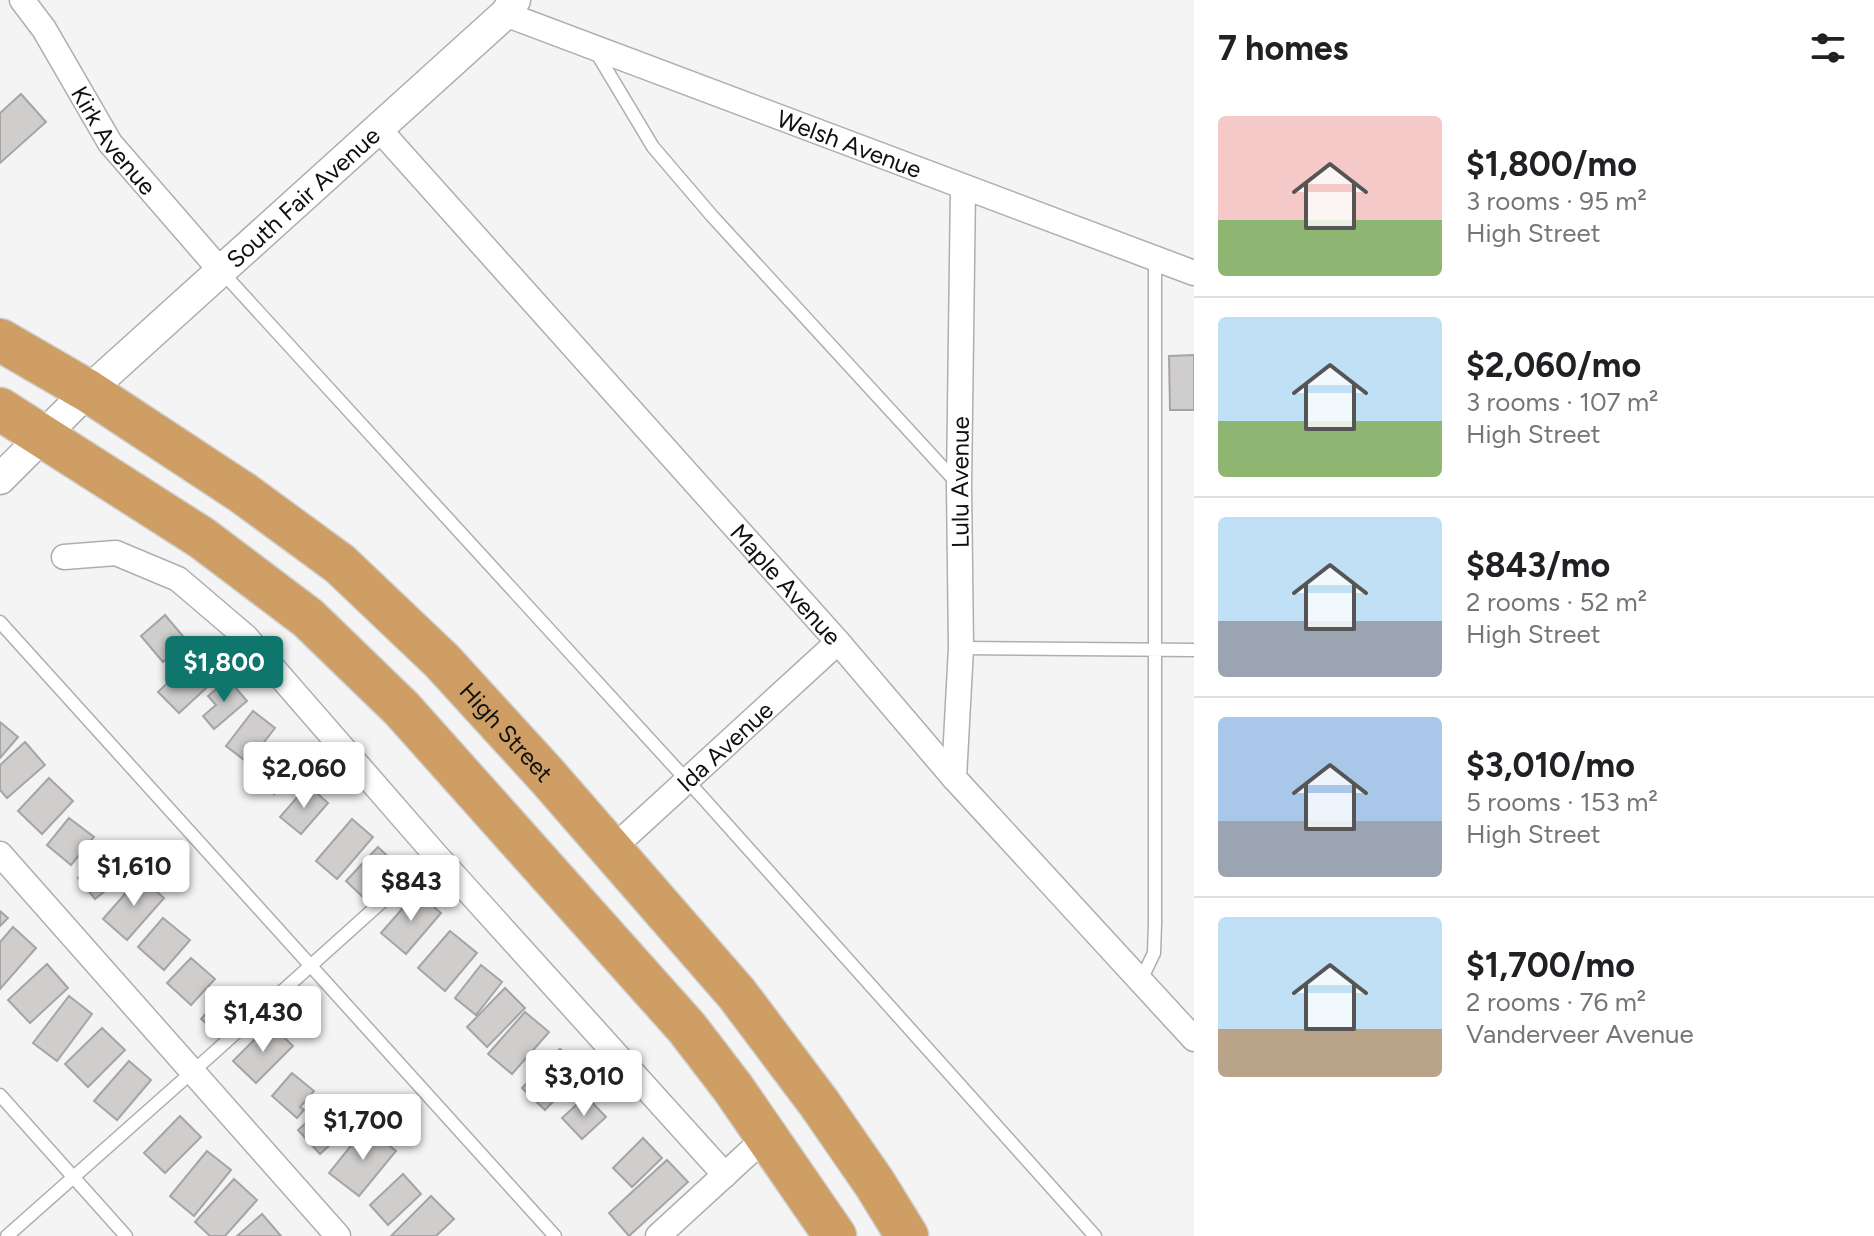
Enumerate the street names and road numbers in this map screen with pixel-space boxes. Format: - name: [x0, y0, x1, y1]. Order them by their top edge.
- street label: Kirk Avenue: [66, 81, 163, 200]
- street label: Welsh Avenue: [773, 103, 926, 184]
- street label: South Fair Avenue: [220, 120, 385, 273]
- street label: Lulu Avenue: [944, 416, 974, 548]
- street label: Maple Avenue: [725, 518, 848, 650]
- street label: High Street: [454, 676, 559, 787]
- street label: Ida Avenue: [671, 695, 779, 797]

